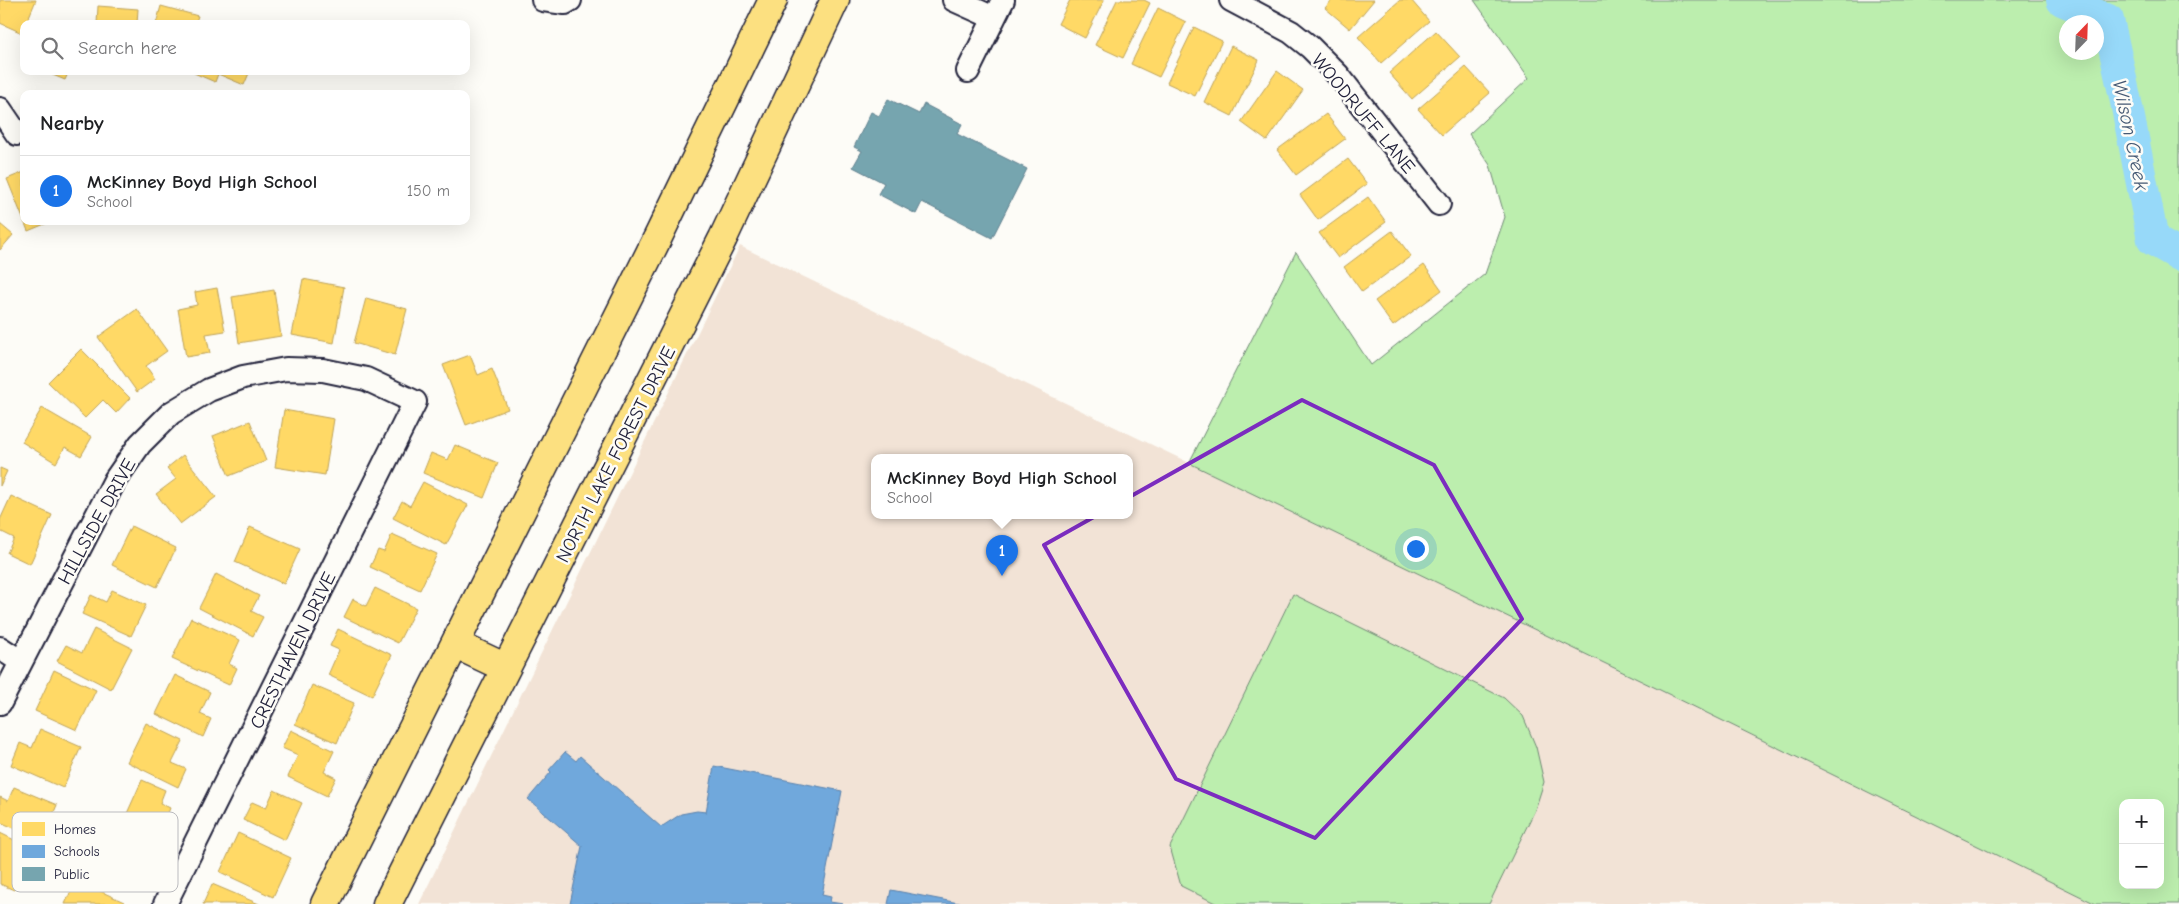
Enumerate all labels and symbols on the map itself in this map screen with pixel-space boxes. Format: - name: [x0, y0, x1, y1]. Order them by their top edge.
- north arrow: [2059, 15, 2104, 60]
- street label: WOODRUFF LANE: [1307, 49, 1420, 178]
- water label: Wilson Creek: [2108, 78, 2153, 193]
- street label: NORTH LAKE FOREST DRIVE: [552, 343, 680, 566]
- street label: HILLSIDE DRIVE: [53, 455, 140, 588]
- pin: 1: [986, 535, 1018, 576]
- your location: [1403, 536, 1429, 562]
- street label: CRESTHAVEN DRIVE: [245, 568, 340, 732]
- legend: [12, 812, 178, 892]
- text: Homes: [54, 821, 96, 838]
- text: Schools: [54, 843, 100, 860]
- text: Public: [54, 866, 90, 883]

